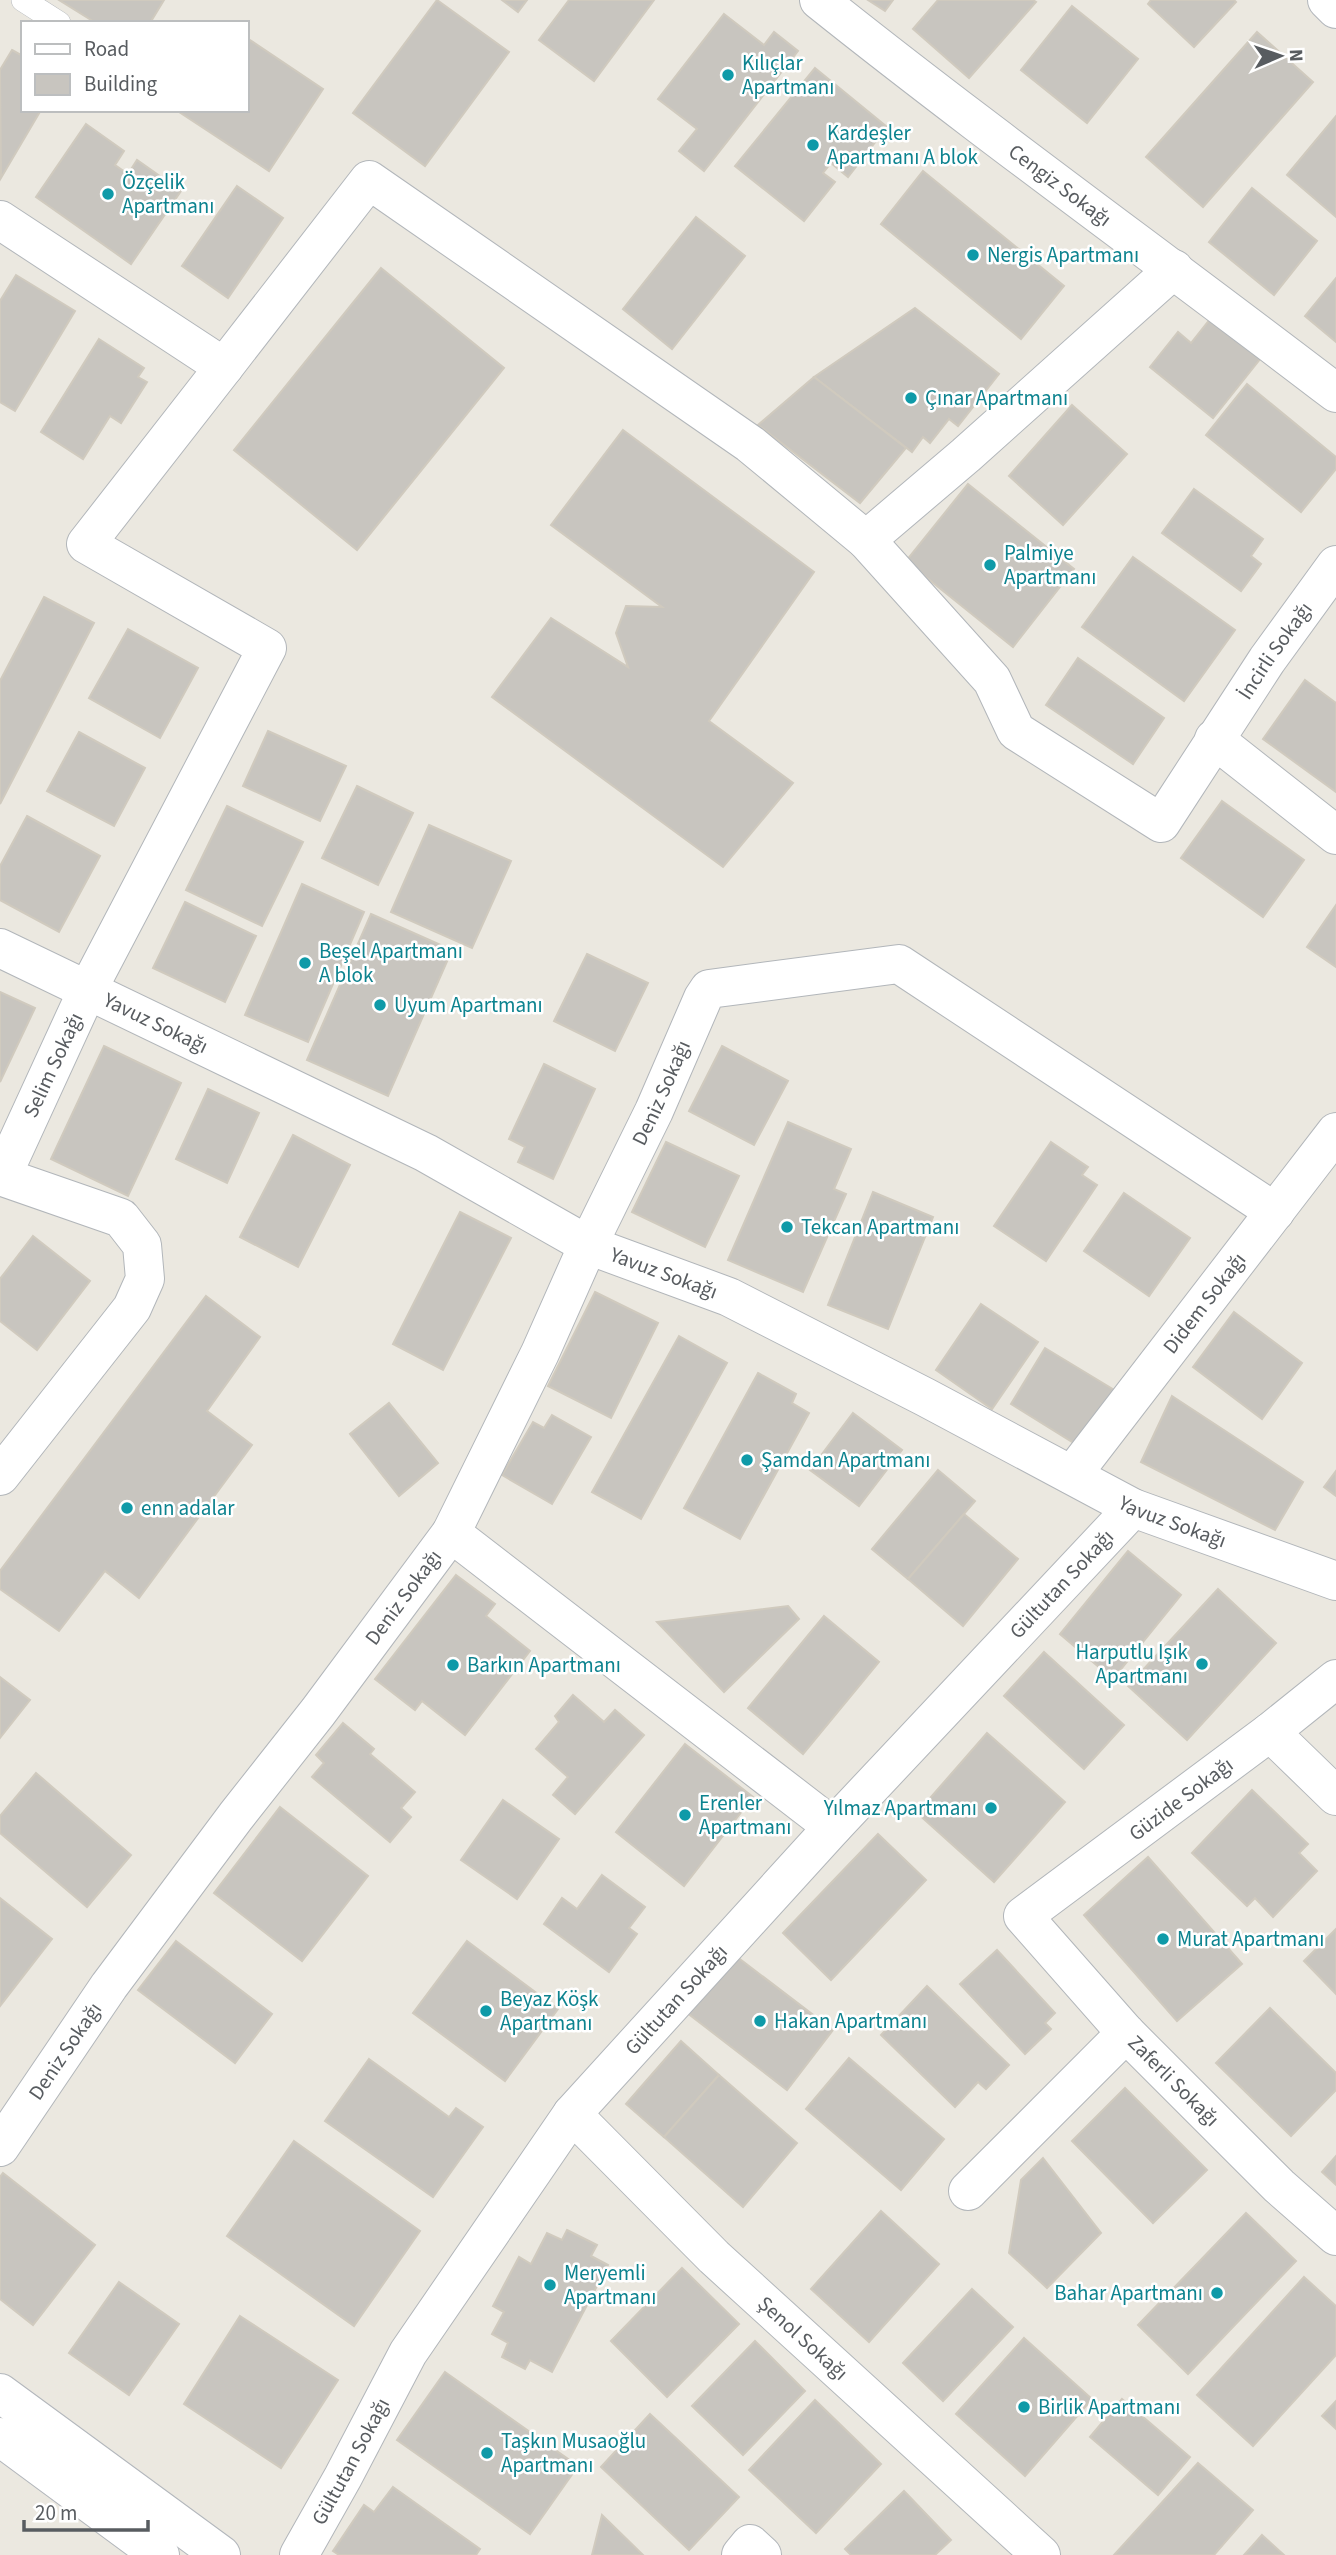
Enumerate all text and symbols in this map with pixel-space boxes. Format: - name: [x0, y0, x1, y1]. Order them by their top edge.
- legend: [21, 21, 248, 112]
- north arrow: [1245, 21, 1315, 91]
- text: Road: [84, 34, 129, 64]
- place label: Kılıçlar Apartmanı: [742, 48, 834, 102]
- text: N: [1282, 49, 1309, 62]
- marker: Kılıçlar Apartmanı: [720, 67, 736, 83]
- text: Building: [84, 69, 158, 99]
- place label: Kardeşler Apartmanı A blok: [827, 118, 979, 172]
- marker: Kardeşler Apartmanı A blok: [805, 137, 821, 153]
- street label: Cengiz Sokağı: [1002, 137, 1118, 234]
- place label: Özçelik Apartmanı: [122, 167, 214, 221]
- marker: Özçelik Apartmanı: [100, 186, 116, 202]
- place label: Nergis Apartmanı: [987, 240, 1139, 270]
- marker: Nergis Apartmanı: [965, 247, 981, 263]
- place label: Çınar Apartmanı: [925, 383, 1068, 413]
- marker: Çınar Apartmanı: [903, 390, 919, 406]
- place label: Palmiye Apartmanı: [1004, 538, 1096, 592]
- marker: Palmiye Apartmanı: [982, 557, 998, 573]
- street label: İncirli Sokağı: [1230, 596, 1319, 705]
- place label: Beşel Apartmanı A blok: [319, 936, 463, 990]
- marker: Beşel Apartmanı A blok: [297, 955, 313, 971]
- street label: Yavuz Sokağı: [98, 985, 213, 1061]
- place label: Uyum Apartmanı: [394, 990, 543, 1020]
- marker: Uyum Apartmanı: [372, 997, 388, 1013]
- street label: Selim Sokağı: [16, 1007, 90, 1123]
- street label: Deniz Sokağı: [624, 1036, 698, 1150]
- place label: Tekcan Apartmanı: [801, 1212, 959, 1242]
- marker: Tekcan Apartmanı: [779, 1219, 795, 1235]
- street label: Yavuz Sokağı: [605, 1239, 722, 1307]
- street label: Didem Sokağı: [1156, 1246, 1253, 1360]
- place label: Şamdan Apartmanı: [761, 1445, 931, 1475]
- marker: Şamdan Apartmanı: [739, 1452, 755, 1468]
- street label: Yavuz Sokağı: [1112, 1487, 1231, 1555]
- place label: enn adalar: [141, 1493, 235, 1523]
- marker: enn adalar: [119, 1500, 135, 1516]
- street label: Gültutan Sokağı: [1003, 1523, 1121, 1645]
- street label: Deniz Sokağı: [358, 1543, 449, 1651]
- place label: Harputlu Işık Apartmanı: [1075, 1637, 1189, 1691]
- place label: Barkın Apartmanı: [467, 1650, 621, 1680]
- marker: Harputlu Işık Apartmanı: [1194, 1656, 1210, 1672]
- marker: Barkın Apartmanı: [445, 1657, 461, 1673]
- street label: Güzide Sokağı: [1123, 1750, 1239, 1848]
- place label: Erenler Apartmanı: [699, 1788, 791, 1842]
- place label: Yılmaz Apartmanı: [823, 1793, 977, 1823]
- marker: Yılmaz Apartmanı: [983, 1800, 999, 1816]
- marker: Erenler Apartmanı: [677, 1807, 693, 1823]
- place label: Murat Apartmanı: [1177, 1924, 1324, 1954]
- marker: Murat Apartmanı: [1155, 1931, 1171, 1947]
- street label: Gültutan Sokağı: [618, 1938, 734, 2062]
- place label: Beyaz Köşk Apartmanı: [500, 1984, 599, 2038]
- street label: Deniz Sokağı: [21, 1996, 109, 2106]
- marker: Beyaz Köşk Apartmanı: [478, 2003, 494, 2019]
- place label: Hakan Apartmanı: [774, 2006, 927, 2036]
- marker: Hakan Apartmanı: [752, 2013, 768, 2029]
- street label: Zaferli Sokağı: [1121, 2028, 1226, 2133]
- place label: Meryemli Apartmanı: [564, 2258, 656, 2312]
- marker: Meryemli Apartmanı: [542, 2277, 558, 2293]
- place label: Bahar Apartmanı: [1054, 2278, 1203, 2308]
- marker: Bahar Apartmanı: [1209, 2285, 1225, 2301]
- street label: Şenol Sokağı: [751, 2289, 855, 2387]
- street label: Gültutan Sokağı: [304, 2392, 397, 2530]
- place label: Birlik Apartmanı: [1038, 2392, 1180, 2422]
- marker: Birlik Apartmanı: [1016, 2399, 1032, 2415]
- place label: Taşkın Musaoğlu Apartmanı: [501, 2426, 646, 2480]
- marker: Taşkın Musaoğlu Apartmanı: [479, 2445, 495, 2461]
- scale bar: [24, 2488, 149, 2532]
- text: 20 m: [35, 2498, 77, 2528]

